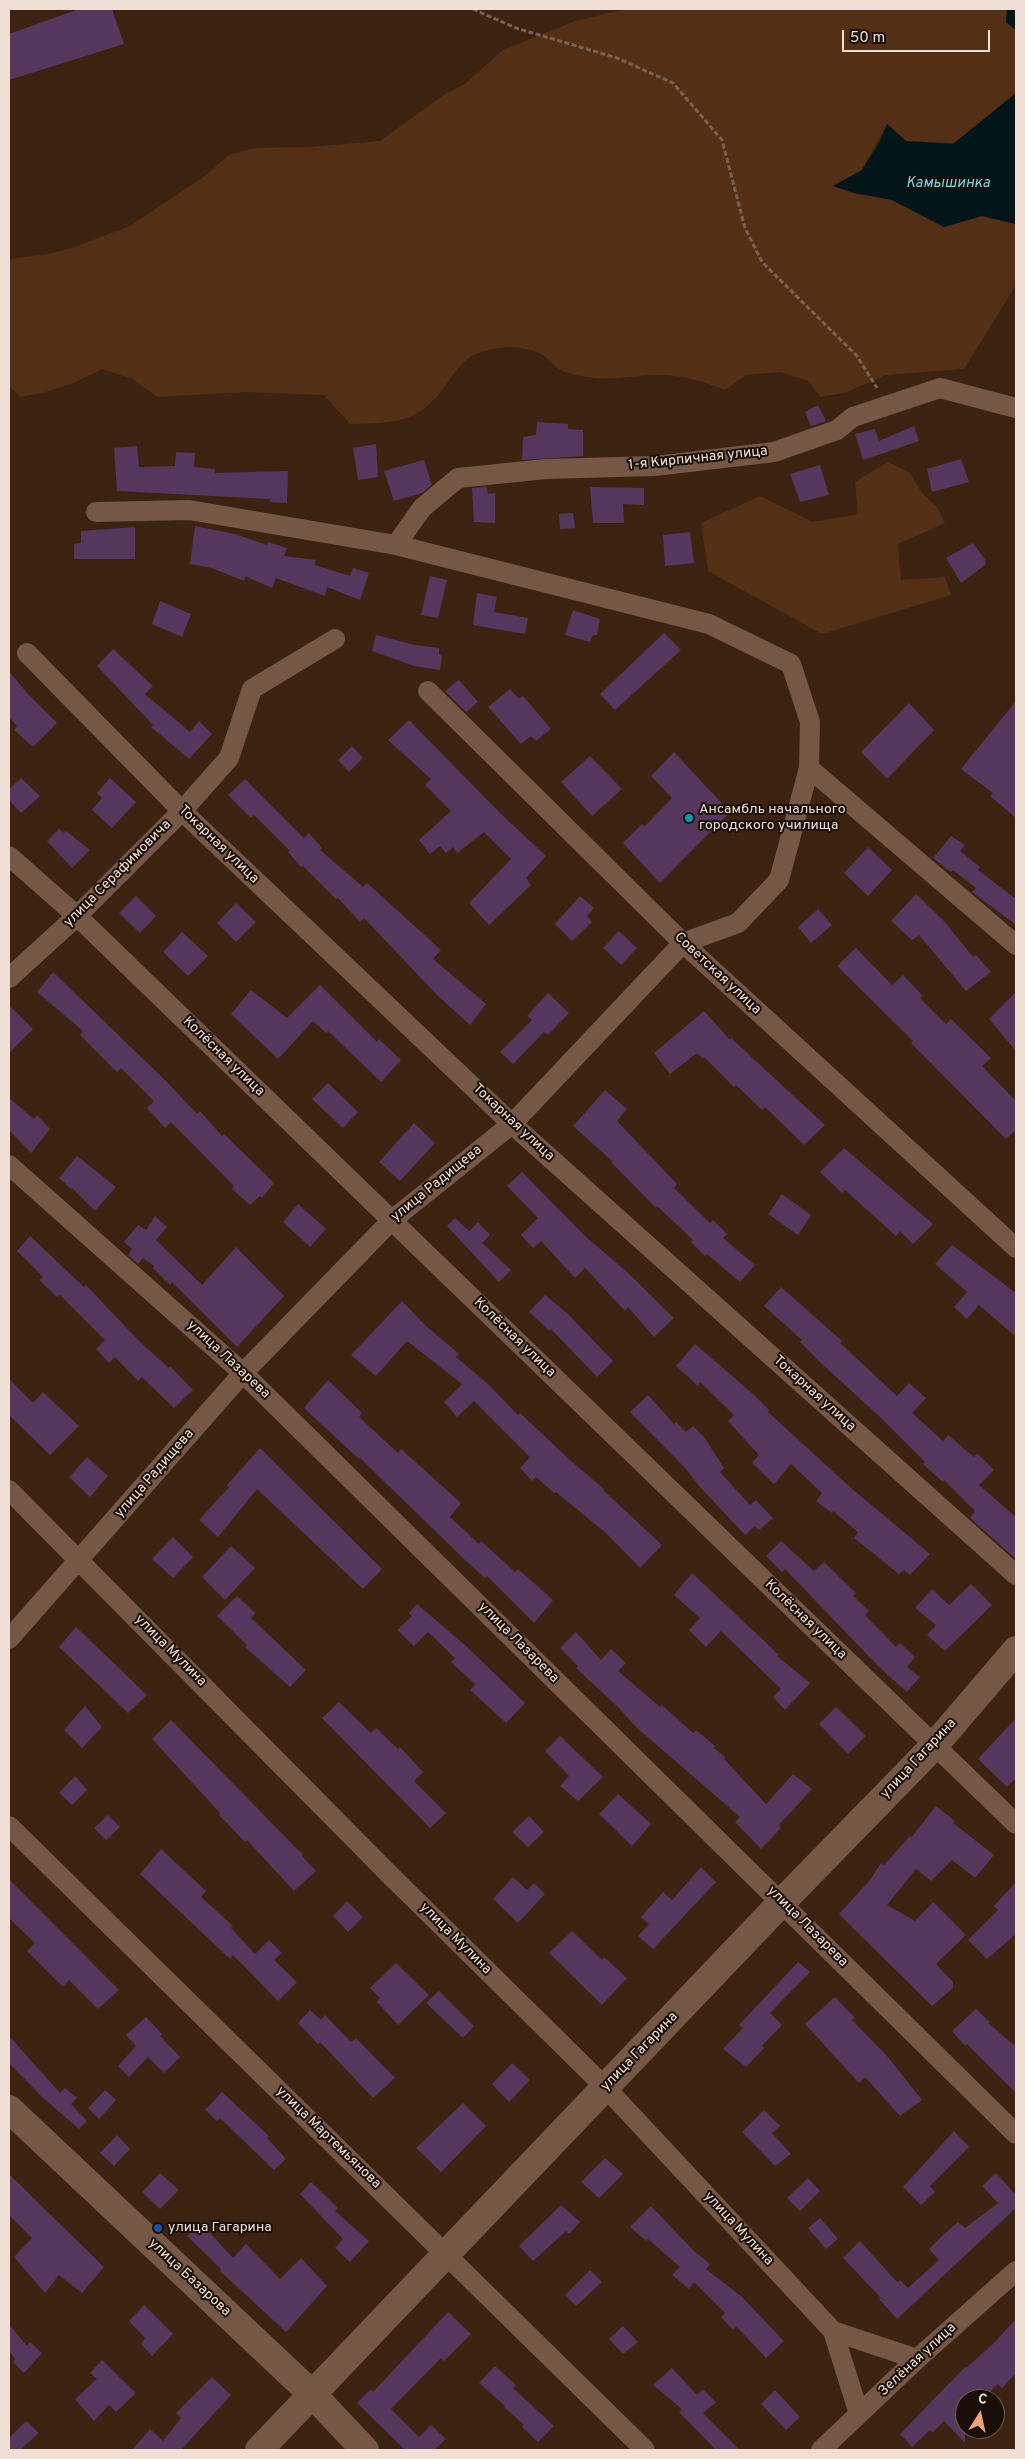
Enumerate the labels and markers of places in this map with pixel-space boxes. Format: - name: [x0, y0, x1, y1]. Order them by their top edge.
- place label: Ансамбль начального городского училища: [699, 802, 846, 834]
- marker: Ансамбль начального городского училища: [683, 812, 695, 824]
- place label: улица Гагарина: [168, 2220, 272, 2236]
- marker: улица Гагарина: [152, 2222, 164, 2234]

